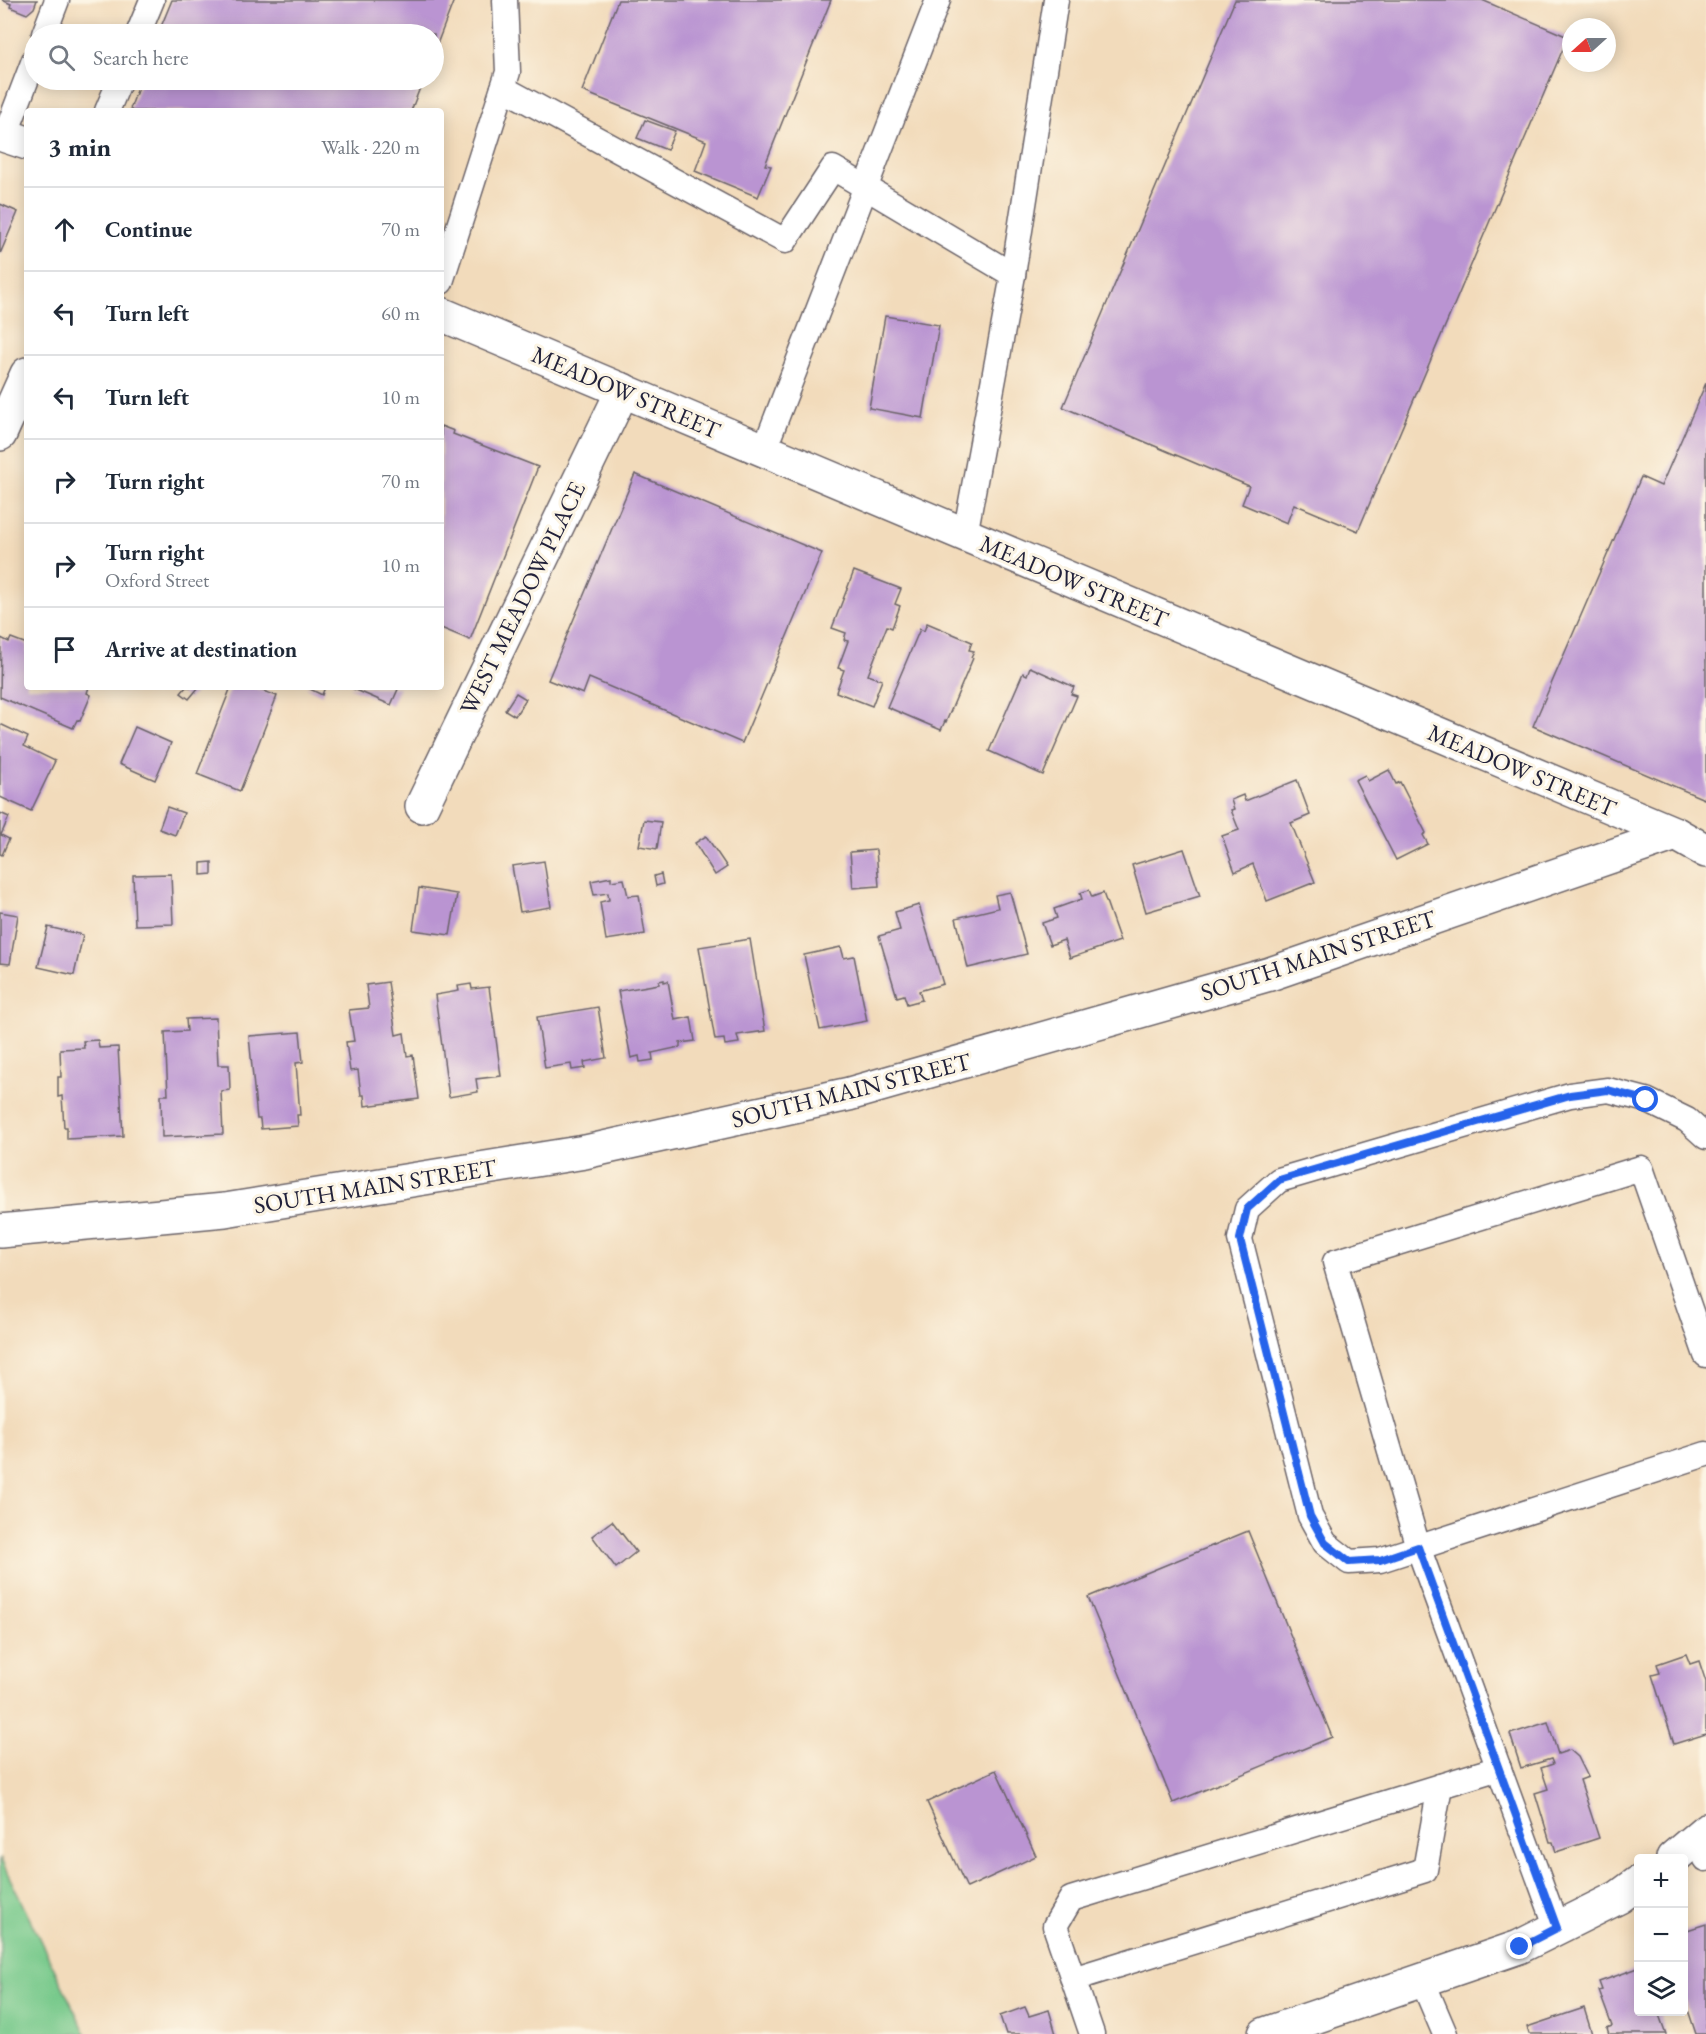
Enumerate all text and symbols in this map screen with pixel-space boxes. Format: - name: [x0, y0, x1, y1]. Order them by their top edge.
- north arrow: [1562, 18, 1616, 72]
- search box: [24, 24, 444, 90]
- icon: search: [45, 41, 78, 74]
- text: Search here: [93, 43, 188, 72]
- text: 3 min: [48, 130, 111, 164]
- text: Walk · 220 m: [321, 134, 420, 160]
- icon: ahead: [48, 213, 81, 246]
- text: Continue: [105, 215, 192, 244]
- text: 70 m: [381, 216, 420, 242]
- icon: left: [48, 297, 81, 330]
- text: Turn left: [105, 299, 189, 328]
- text: 60 m: [381, 300, 420, 326]
- street label: MEADOW STREET: [527, 338, 726, 446]
- icon: left: [48, 381, 81, 414]
- text: Turn left: [105, 383, 189, 412]
- text: 10 m: [381, 384, 420, 410]
- icon: right: [48, 465, 81, 498]
- text: Turn right: [105, 467, 204, 496]
- text: 70 m: [381, 468, 420, 494]
- street label: WEST MEADOW PLACE: [452, 476, 592, 720]
- street label: MEADOW STREET: [975, 527, 1174, 635]
- text: Turn right: [105, 538, 204, 567]
- icon: right: [48, 549, 81, 582]
- text: 10 m: [381, 552, 420, 578]
- text: Oxford Street: [105, 567, 209, 593]
- icon: arrive: [48, 633, 81, 666]
- text: Arrive at destination: [105, 635, 297, 664]
- street label: MEADOW STREET: [1423, 716, 1622, 824]
- street label: SOUTH MAIN STREET: [1197, 902, 1440, 1008]
- street label: SOUTH MAIN STREET: [728, 1045, 975, 1135]
- route start: [1632, 1086, 1658, 1112]
- street label: SOUTH MAIN STREET: [251, 1151, 499, 1220]
- map controls: [1634, 1854, 1688, 2016]
- button: +: [1634, 1854, 1688, 1908]
- button: −: [1634, 1908, 1688, 1962]
- route end: [1506, 1933, 1532, 1959]
- button: layers: [1634, 1962, 1688, 2016]

